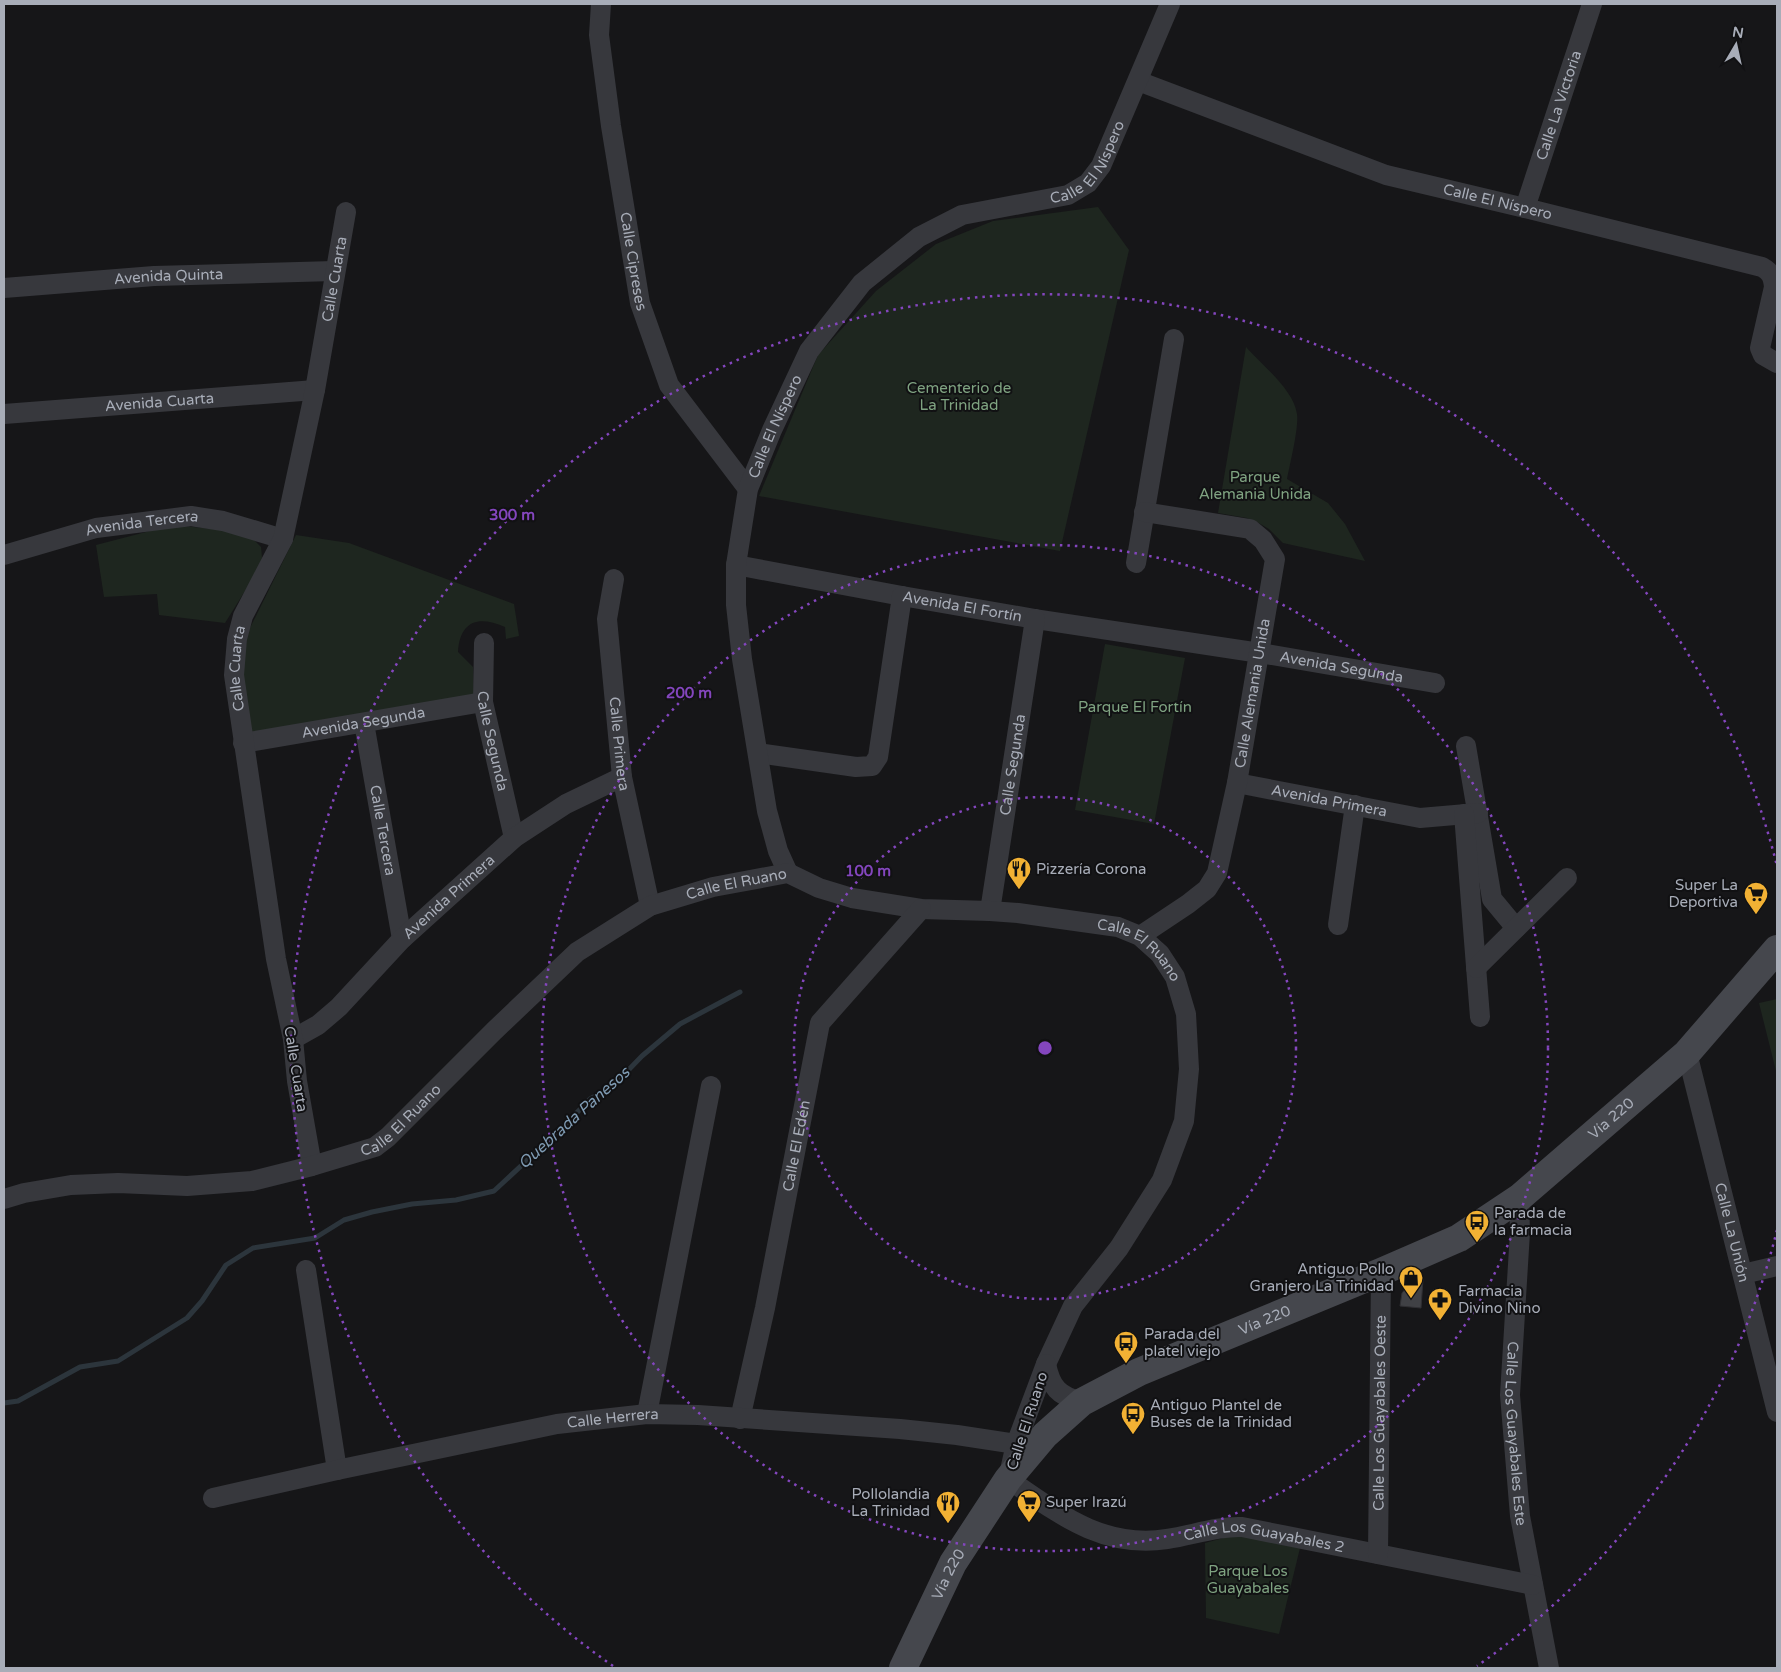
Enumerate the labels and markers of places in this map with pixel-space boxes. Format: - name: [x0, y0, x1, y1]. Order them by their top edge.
- restaurant icon: Pizzería Corona: [1006, 856, 1032, 890]
- place label: Pizzería Corona: [1036, 860, 1146, 878]
- place label: Super La Deportiva: [1668, 876, 1738, 911]
- supermarket icon: Super La Deportiva: [1743, 881, 1769, 915]
- centre of rings: [1036, 1039, 1054, 1057]
- place label: Parada de la farmacia: [1494, 1204, 1572, 1239]
- bus stop icon: Parada de la farmacia: [1464, 1209, 1490, 1243]
- place label: Antiguo Pollo Granjero La Trinidad: [1250, 1260, 1394, 1295]
- shop icon: Antiguo Pollo Granjero La Trinidad: [1398, 1265, 1424, 1299]
- place label: Farmacia Divino Nino: [1458, 1282, 1541, 1317]
- pharmacy icon: Farmacia Divino Nino: [1427, 1287, 1453, 1321]
- place label: Parada del platel viejo: [1144, 1325, 1220, 1360]
- bus stop icon: Parada del platel viejo: [1113, 1330, 1139, 1364]
- place label: Antiguo Plantel de Buses de la Trinidad: [1150, 1396, 1292, 1431]
- bus stop icon: Antiguo Plantel de Buses de la Trinidad: [1120, 1401, 1146, 1435]
- place label: Pollolandia La Trinidad: [851, 1485, 930, 1520]
- supermarket icon: Super Irazú: [1016, 1489, 1042, 1523]
- restaurant icon: Pollolandia La Trinidad: [935, 1490, 961, 1524]
- place label: Super Irazú: [1046, 1493, 1127, 1511]

